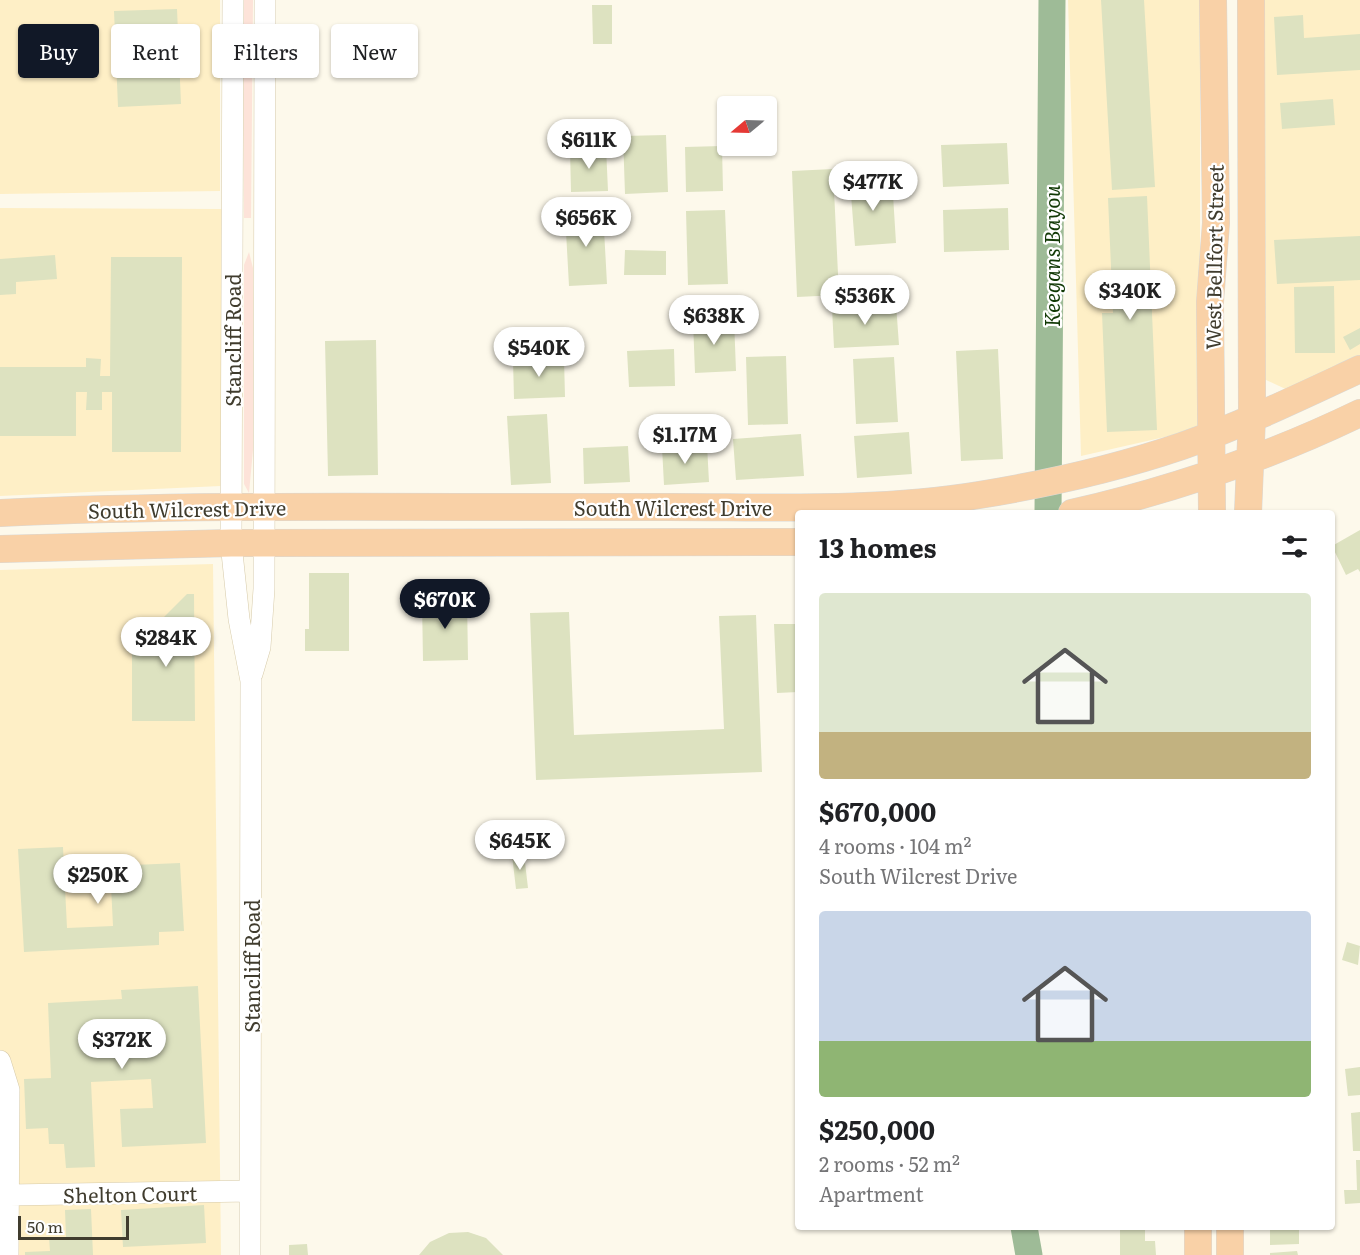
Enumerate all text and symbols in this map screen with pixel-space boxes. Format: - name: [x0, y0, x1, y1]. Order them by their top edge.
- chip: Buy: [18, 24, 99, 78]
- chip: Rent: [111, 24, 200, 78]
- chip: Filters: [212, 24, 319, 78]
- chip: New: [331, 24, 418, 78]
- north arrow: [717, 96, 777, 156]
- map controls: [717, 96, 777, 156]
- pin: $611K: [547, 119, 631, 170]
- text: $611K: [561, 123, 617, 153]
- pin: $477K: [831, 161, 915, 212]
- street label: West Bellfort Street: [1196, 164, 1230, 350]
- text: $477K: [843, 165, 903, 195]
- water label: Keegans Bayou: [1035, 185, 1066, 327]
- pin: $656K: [544, 197, 628, 248]
- text: $656K: [555, 201, 617, 231]
- pin: $340K: [1088, 270, 1172, 321]
- street label: Stancliff Road: [217, 273, 247, 407]
- text: $340K: [1098, 274, 1162, 304]
- pin: $536K: [823, 275, 907, 326]
- text: $536K: [834, 279, 896, 309]
- pin: $638K: [672, 295, 756, 346]
- text: $638K: [683, 299, 745, 329]
- pin: $540K: [497, 327, 581, 378]
- text: $540K: [508, 331, 570, 361]
- pin: $1.17M: [636, 414, 734, 465]
- text: $1.17M: [652, 418, 718, 448]
- street label: South Wilcrest Drive: [88, 491, 286, 525]
- street label: South Wilcrest Drive: [574, 492, 772, 522]
- text: 13 homes: [819, 527, 937, 566]
- icon: filters: [1278, 530, 1311, 563]
- pin: $670K: [403, 579, 487, 630]
- text: $670K: [414, 583, 476, 613]
- pin: $284K: [124, 617, 208, 668]
- text: $284K: [135, 621, 197, 651]
- icon: home: [1011, 632, 1119, 740]
- text: $670,000: [819, 791, 936, 830]
- pin: $645K: [478, 820, 562, 871]
- text: $645K: [489, 824, 551, 854]
- text: 4 rooms · 104 m²: [819, 830, 971, 860]
- pin: $250K: [56, 854, 140, 905]
- text: $250K: [67, 858, 129, 888]
- text: South Wilcrest Drive: [819, 860, 1017, 890]
- street label: Stancliff Road: [236, 899, 266, 1033]
- icon: home: [1011, 950, 1119, 1058]
- pin: $372K: [80, 1019, 164, 1070]
- text: $372K: [92, 1023, 152, 1053]
- text: $250,000: [819, 1109, 935, 1148]
- text: 2 rooms · 52 m²: [819, 1148, 960, 1178]
- street label: Shelton Court: [63, 1177, 197, 1209]
- text: Apartment: [819, 1178, 924, 1208]
- scale bar: [18, 1213, 129, 1240]
- text: 50 m: [27, 1214, 63, 1238]

